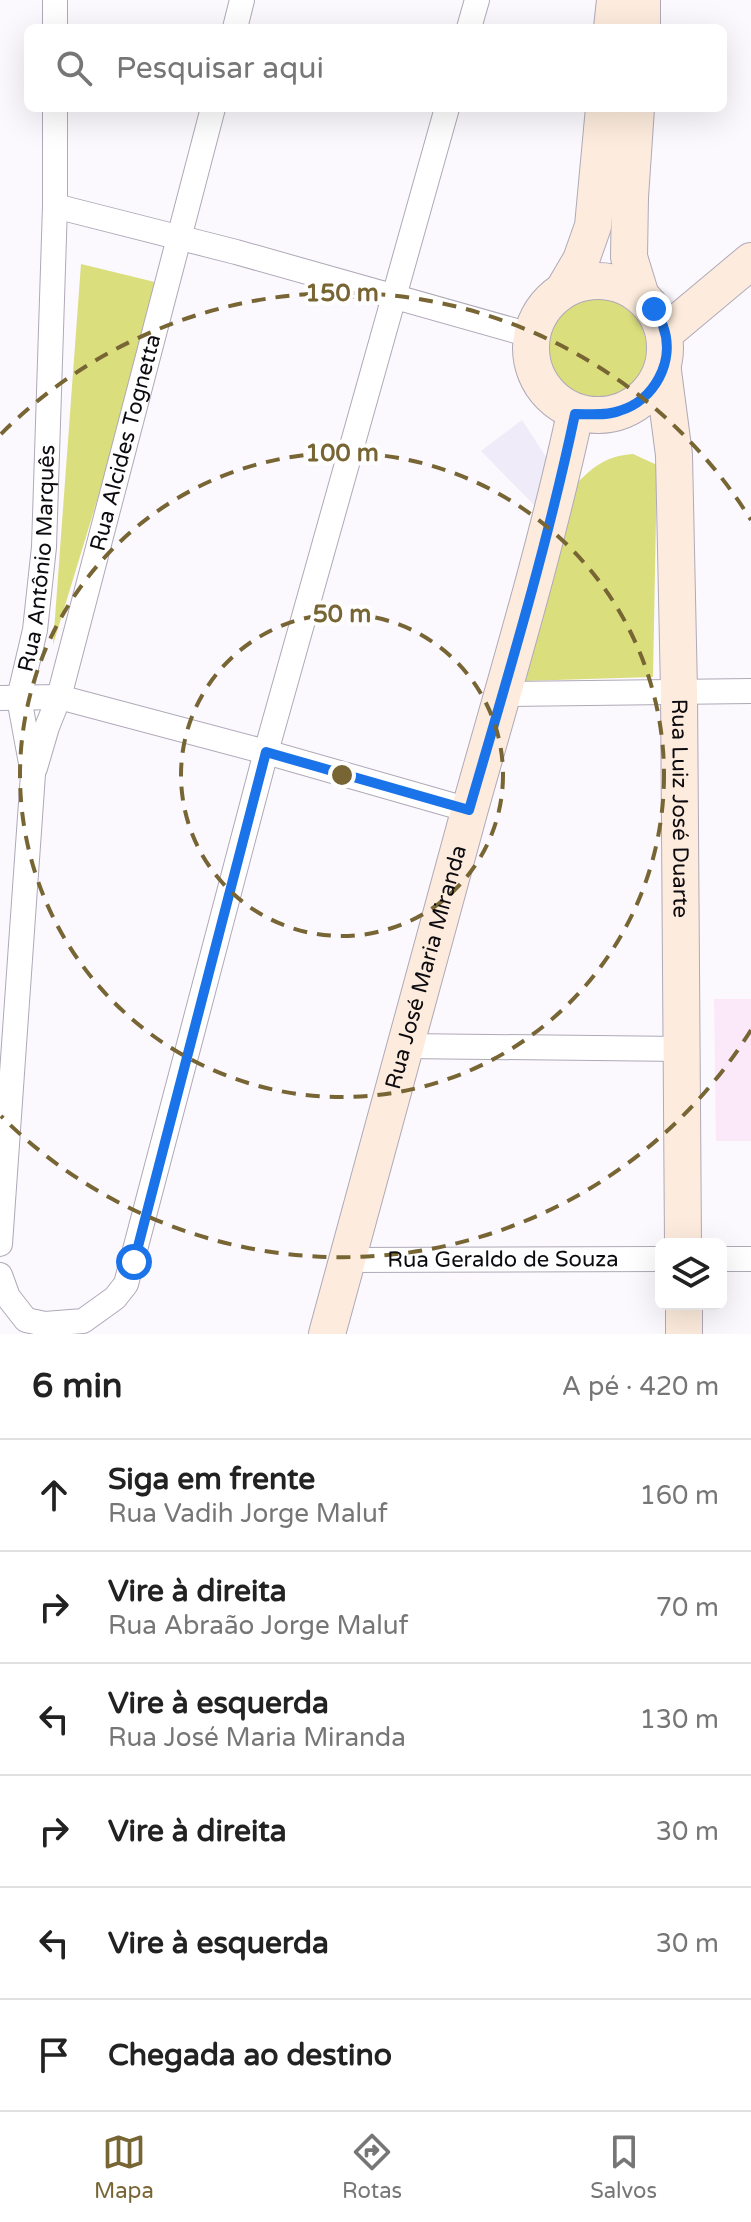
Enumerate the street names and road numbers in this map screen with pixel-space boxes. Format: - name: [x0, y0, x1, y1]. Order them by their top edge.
- street label: Rua Alcides Tognetta: [85, 331, 166, 554]
- street label: Rua Antônio Marquês: [13, 444, 60, 674]
- street label: Rua Luiz José Duarte: [666, 699, 694, 918]
- street label: Rua José Maria Miranda: [380, 842, 472, 1092]
- street label: Rua Geraldo de Souza: [387, 1246, 619, 1273]

